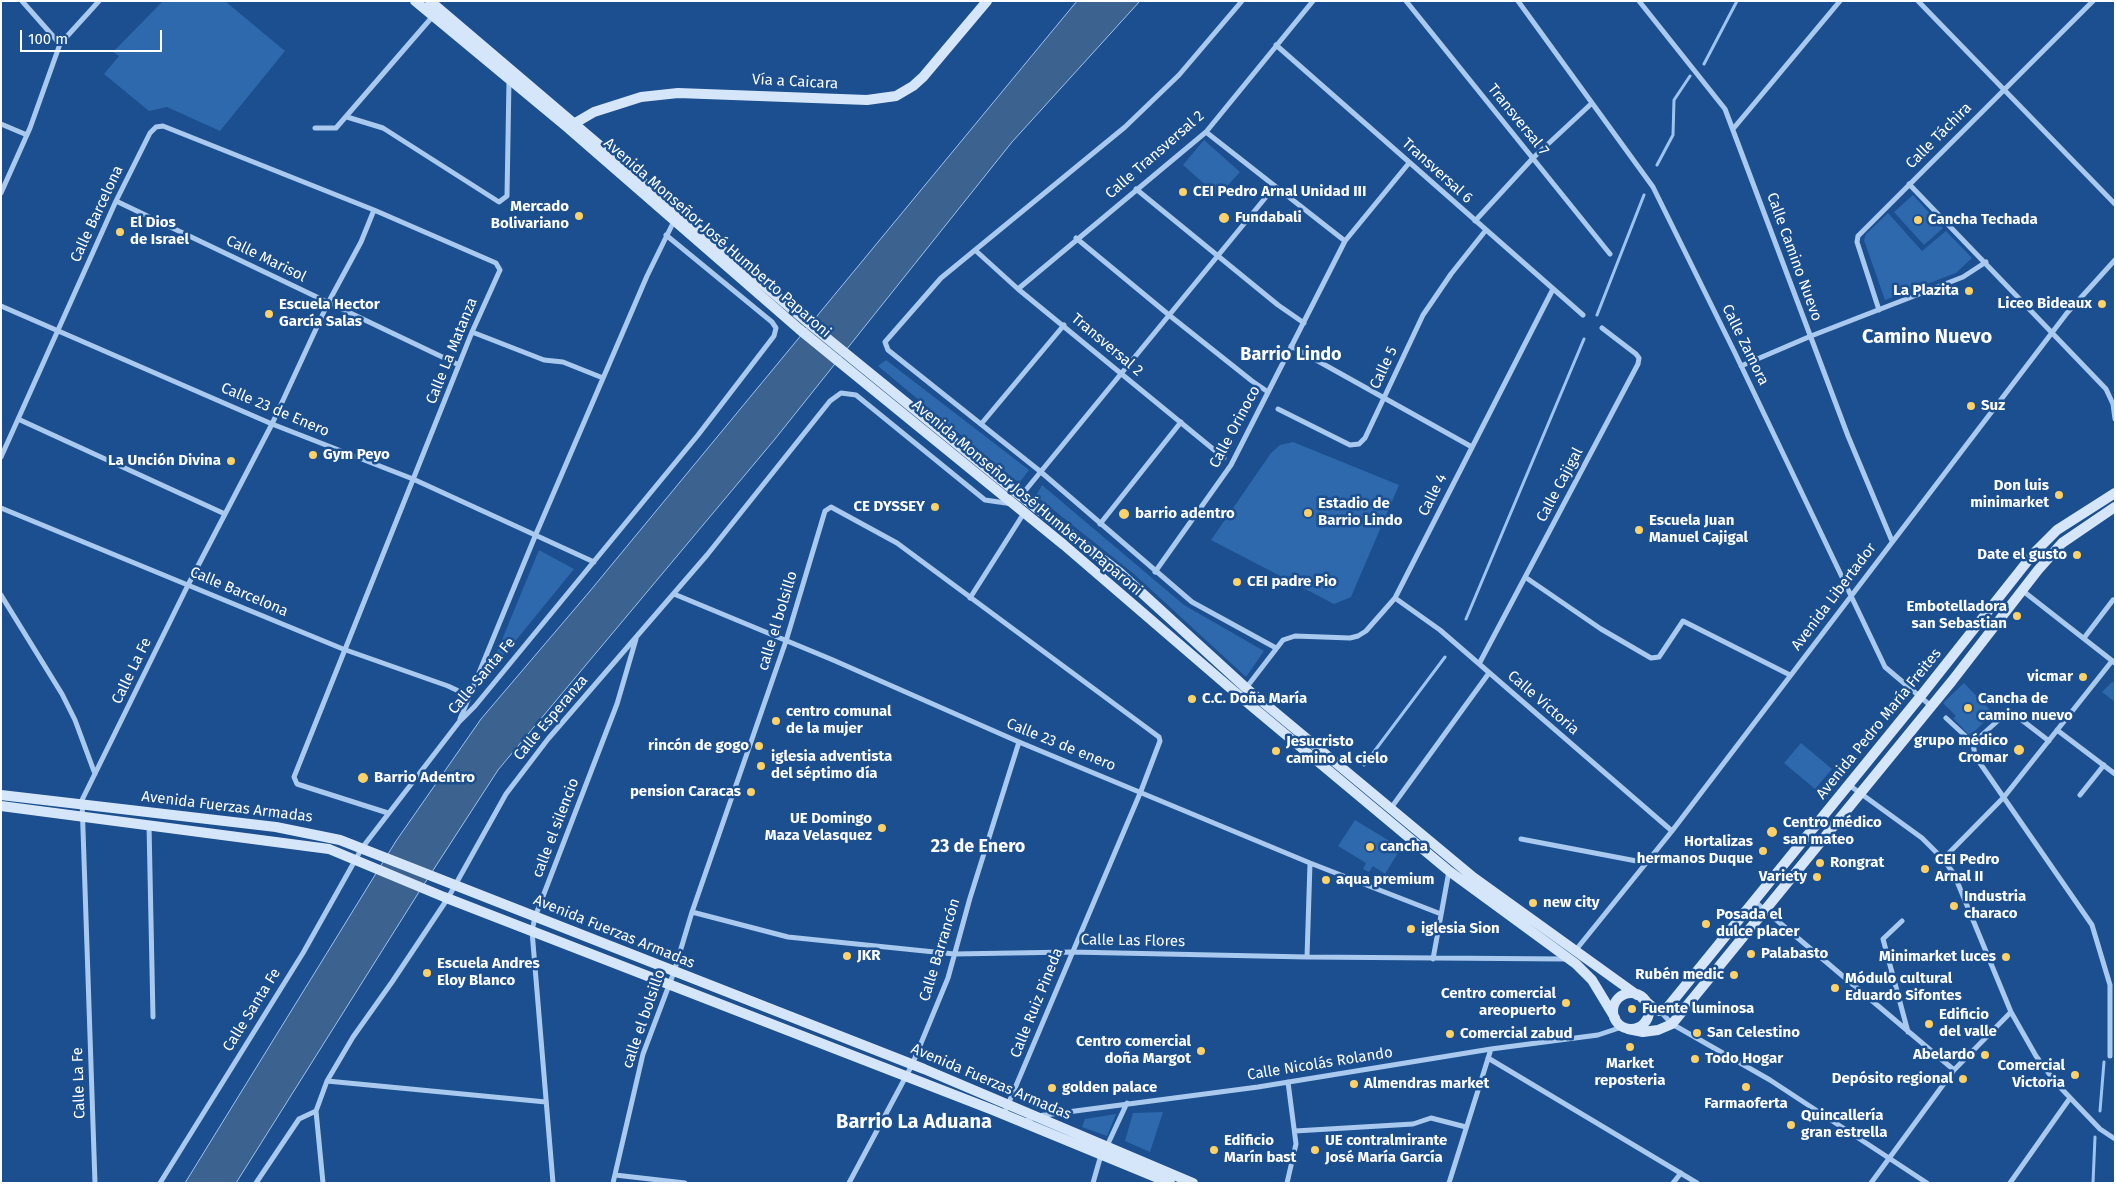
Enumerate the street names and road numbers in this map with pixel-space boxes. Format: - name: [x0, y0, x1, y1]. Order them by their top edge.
- street label: Vía a Caicara: [751, 71, 839, 93]
- street label: Transversal 7: [1484, 80, 1552, 160]
- street label: Calle Táchira: [1902, 99, 1976, 173]
- street label: Calle Transversal 2: [1102, 107, 1208, 203]
- street label: Avenida Monseñor José Humberto Paparoni: [600, 134, 834, 342]
- street label: Transversal 6: [1398, 135, 1476, 207]
- street label: Calle Barcelona: [67, 163, 127, 265]
- street label: Calle Camino Nuevo: [1762, 190, 1826, 324]
- street label: Calle Marisol: [223, 232, 309, 286]
- street label: Calle La Matanza: [422, 295, 482, 407]
- street label: Calle Zamora: [1718, 302, 1772, 388]
- street label: Transversal 2: [1068, 310, 1146, 380]
- street label: Calle 5: [1366, 344, 1402, 392]
- street label: Calle 23 de Enero: [218, 379, 332, 441]
- street label: Calle Orinoco: [1206, 383, 1264, 471]
- street label: Avenida Monseñor José Humberto Paparoni: [908, 396, 1146, 600]
- street label: Calle Cajigal: [1533, 445, 1587, 525]
- street label: Calle 4: [1415, 471, 1451, 519]
- street label: Avenida Libertador: [1788, 540, 1880, 654]
- street label: Calle Barcelona: [187, 563, 291, 621]
- street label: calle el bolsillo: [754, 569, 802, 673]
- street label: Calle Santa Fe: [445, 634, 519, 718]
- street label: Calle La Fe: [108, 635, 156, 707]
- street label: Avenida Pedro María Freites: [1813, 645, 1945, 803]
- street label: Calle Victoria: [1504, 667, 1582, 739]
- street label: Calle Esperanza: [510, 672, 592, 764]
- street label: Calle 23 de enero: [1004, 715, 1118, 775]
- street label: calle el silencio: [529, 776, 583, 880]
- street label: Avenida Fuerzas Armadas: [140, 788, 314, 826]
- street label: Avenida Fuerzas Armadas: [531, 891, 697, 973]
- street label: Calle Barrancón: [916, 896, 964, 1004]
- street label: Calle Las Flores: [1081, 931, 1185, 951]
- street label: Calle Ruiz Pineda: [1007, 946, 1067, 1060]
- street label: Calle Santa Fe: [219, 965, 285, 1055]
- street label: calle el bolsillo: [619, 967, 669, 1071]
- street label: Avenida Fuerzas Armadas: [908, 1040, 1074, 1124]
- street label: Calle Nicolás Rolando: [1246, 1044, 1394, 1084]
- street label: Calle La Fe: [69, 1047, 89, 1119]

